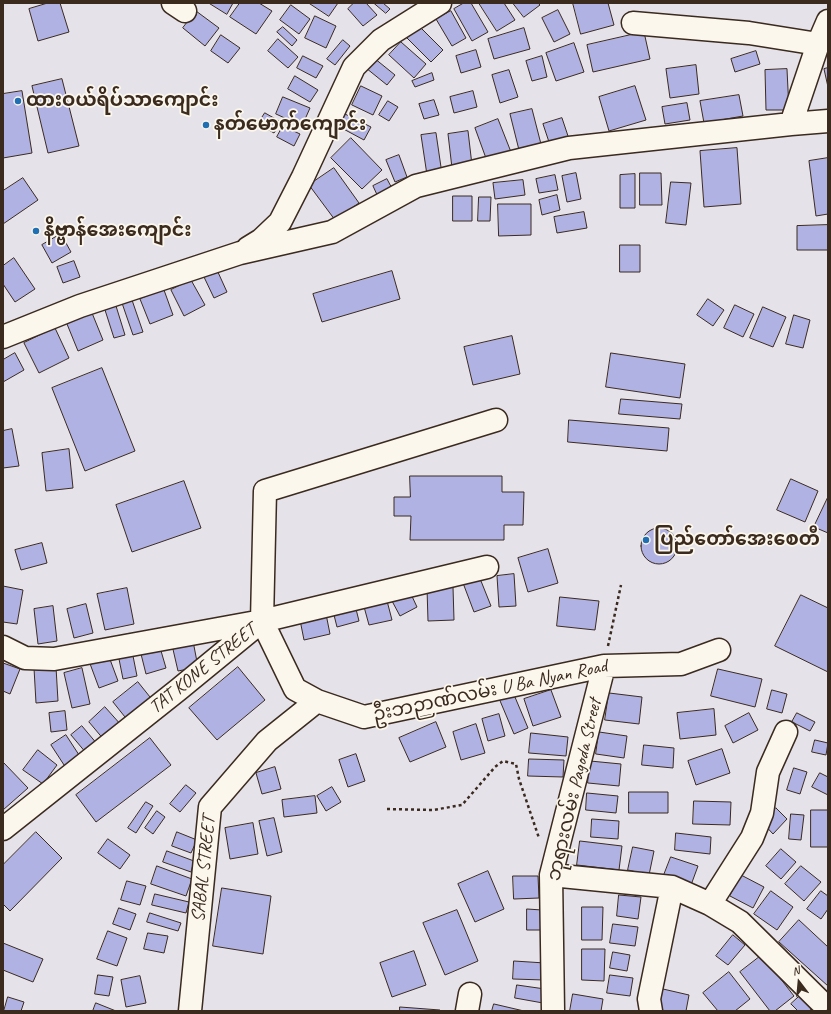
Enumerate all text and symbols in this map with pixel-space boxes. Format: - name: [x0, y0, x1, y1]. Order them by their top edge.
- place label: ထားဝယ်ရိပ်သာကျောင်း: [26, 90, 218, 112]
- marker: ထားဝယ်ရိပ်သာကျောင်း: [13, 96, 23, 106]
- place label: နတ်မောက်ကျောင်း: [214, 114, 366, 136]
- marker: နတ်မောက်ကျောင်း: [201, 120, 211, 130]
- place label: နိဗ္ဗာန်အေးကျောင်း: [44, 220, 192, 242]
- marker: နိဗ္ဗာန်အေးကျောင်း: [31, 226, 41, 236]
- place label: ပြည်တော်အေးစေတီ: [654, 529, 820, 551]
- marker: ပြည်တော်အေးစေတီ: [641, 535, 651, 545]
- street label: TAT KONE STREET: [145, 619, 261, 719]
- street label: ဦးဘဉာဏ်လမ်း U Ba Nyan Road: [371, 655, 609, 727]
- street label: ဘုရားလမ်း Pagoda Street: [543, 697, 607, 883]
- street label: SABAL STREET: [187, 815, 221, 923]
- north arrow: [779, 962, 819, 1002]
- text: N: [790, 963, 801, 978]

